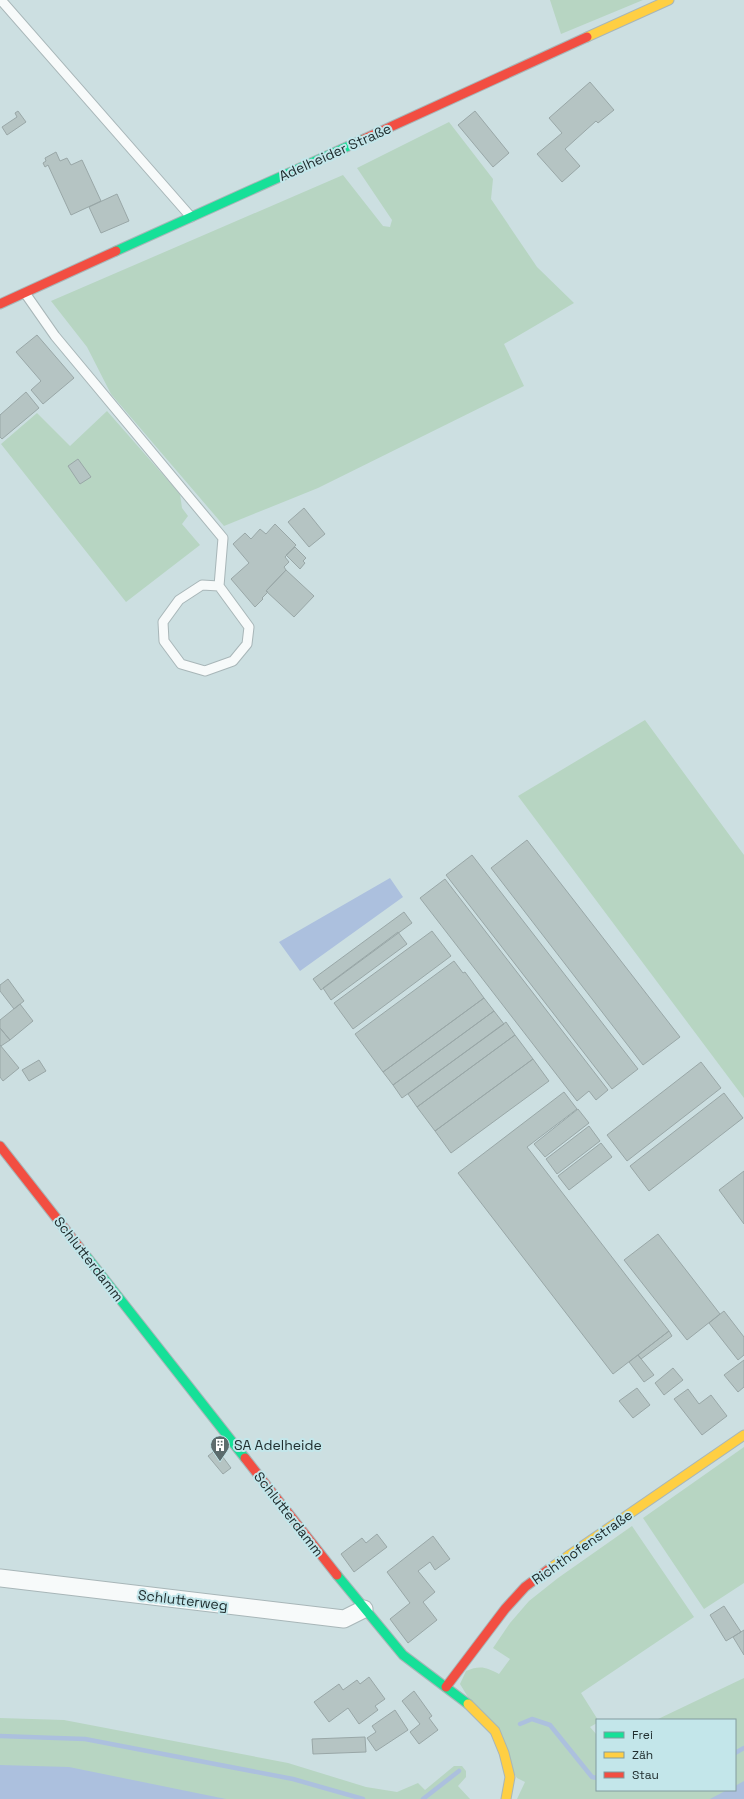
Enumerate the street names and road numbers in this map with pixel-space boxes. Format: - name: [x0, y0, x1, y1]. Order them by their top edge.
- street label: Adelheider Straße: [276, 119, 394, 185]
- street label: Schlutterdamm: [50, 1213, 128, 1305]
- street label: Schlutterdamm: [250, 1468, 328, 1560]
- street label: Richthofenstraße: [528, 1506, 636, 1588]
- street label: Schlutterweg: [137, 1586, 229, 1614]

